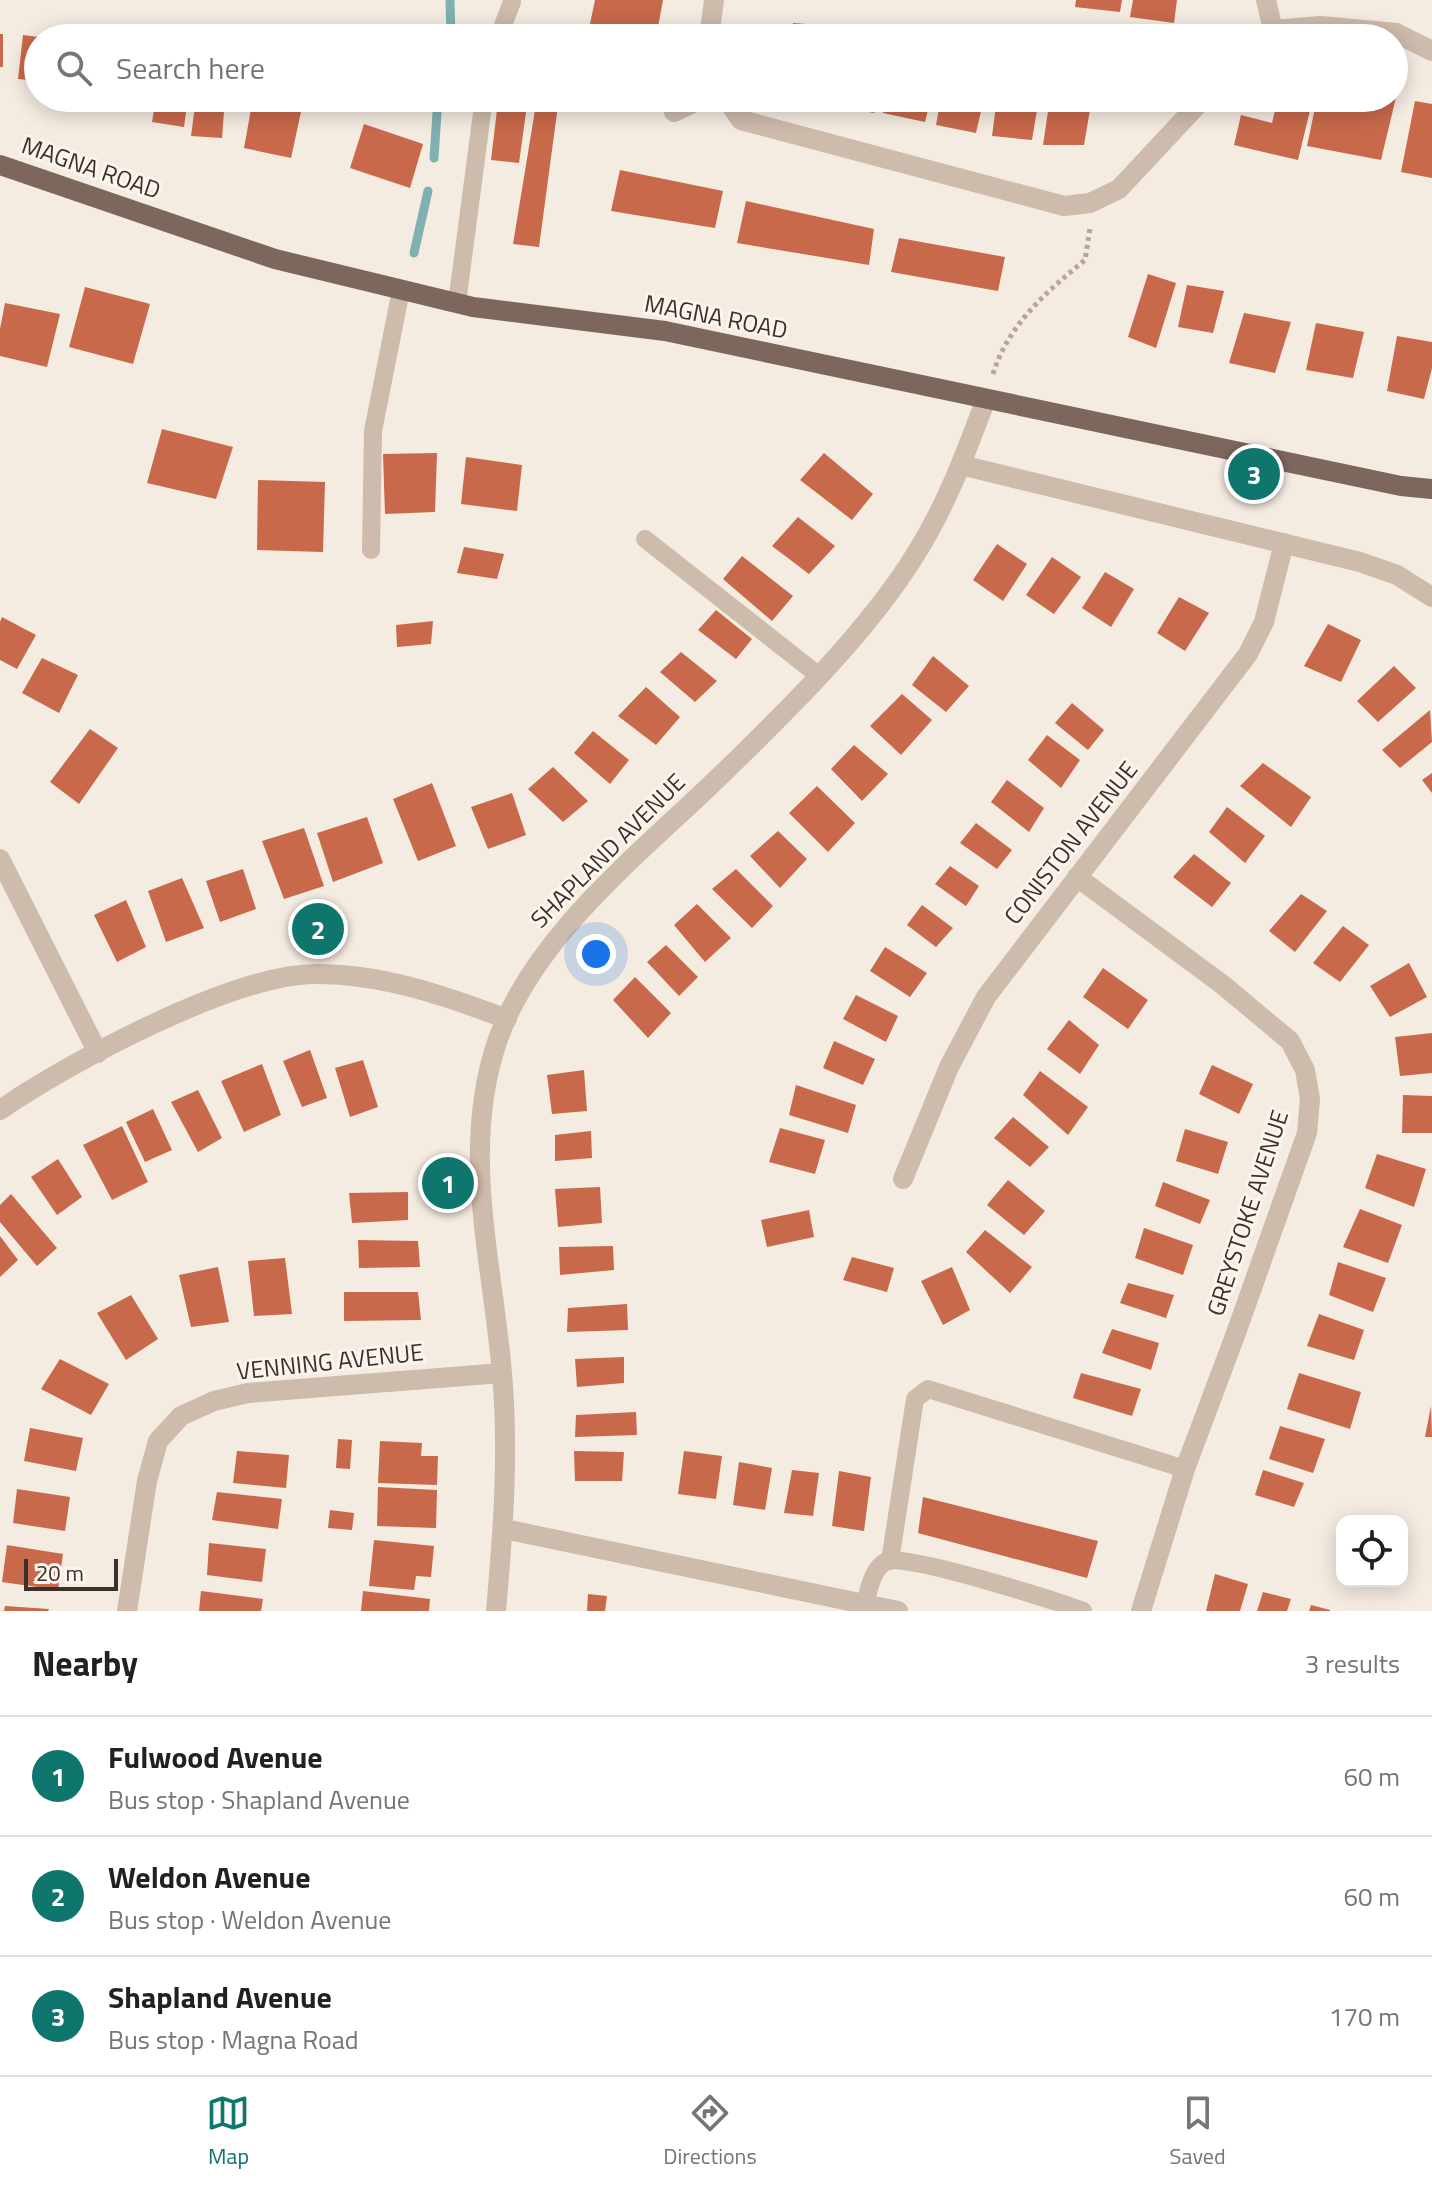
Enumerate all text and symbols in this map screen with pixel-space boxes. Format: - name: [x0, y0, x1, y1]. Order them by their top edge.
- search box: [24, 24, 1408, 112]
- text: Search here: [116, 45, 265, 91]
- icon: search: [52, 46, 96, 90]
- street label: MAGNA ROAD: [17, 126, 166, 208]
- street label: MAGNA ROAD: [642, 285, 791, 348]
- pin: 3: [1228, 444, 1280, 504]
- street label: CONISTON AVENUE: [995, 753, 1146, 932]
- street label: SHAPLAND AVENUE: [522, 765, 693, 936]
- pin: 2: [292, 899, 344, 959]
- your location: [576, 934, 616, 974]
- street label: GREYSTOKE AVENUE: [1197, 1105, 1297, 1320]
- pin: 1: [422, 1153, 474, 1213]
- street label: VENNING AVENUE: [235, 1333, 425, 1389]
- map controls: [1336, 1515, 1408, 1587]
- button: locate: [1336, 1515, 1408, 1587]
- scale bar: [24, 1555, 118, 1591]
- text: 20 m: [36, 1556, 84, 1590]
- text: Nearby: [32, 1637, 138, 1689]
- text: 3 results: [1305, 1644, 1400, 1683]
- text: Fulwood Avenue: [108, 1734, 323, 1780]
- text: 1: [51, 1757, 65, 1796]
- text: 60 m: [1343, 1757, 1400, 1796]
- text: Bus stop · Shapland Avenue: [108, 1780, 410, 1819]
- text: Weldon Avenue: [108, 1854, 311, 1900]
- text: 2: [51, 1877, 65, 1916]
- text: 60 m: [1343, 1877, 1400, 1916]
- text: Bus stop · Weldon Avenue: [108, 1900, 392, 1939]
- text: Shapland Avenue: [108, 1974, 332, 2020]
- text: 3: [51, 1997, 65, 2036]
- text: 170 m: [1329, 1997, 1400, 2036]
- text: Bus stop · Magna Road: [108, 2020, 359, 2059]
- tab: Map: [206, 2091, 250, 2173]
- tab: Directions: [663, 2091, 757, 2173]
- tab: Saved: [1170, 2091, 1226, 2173]

